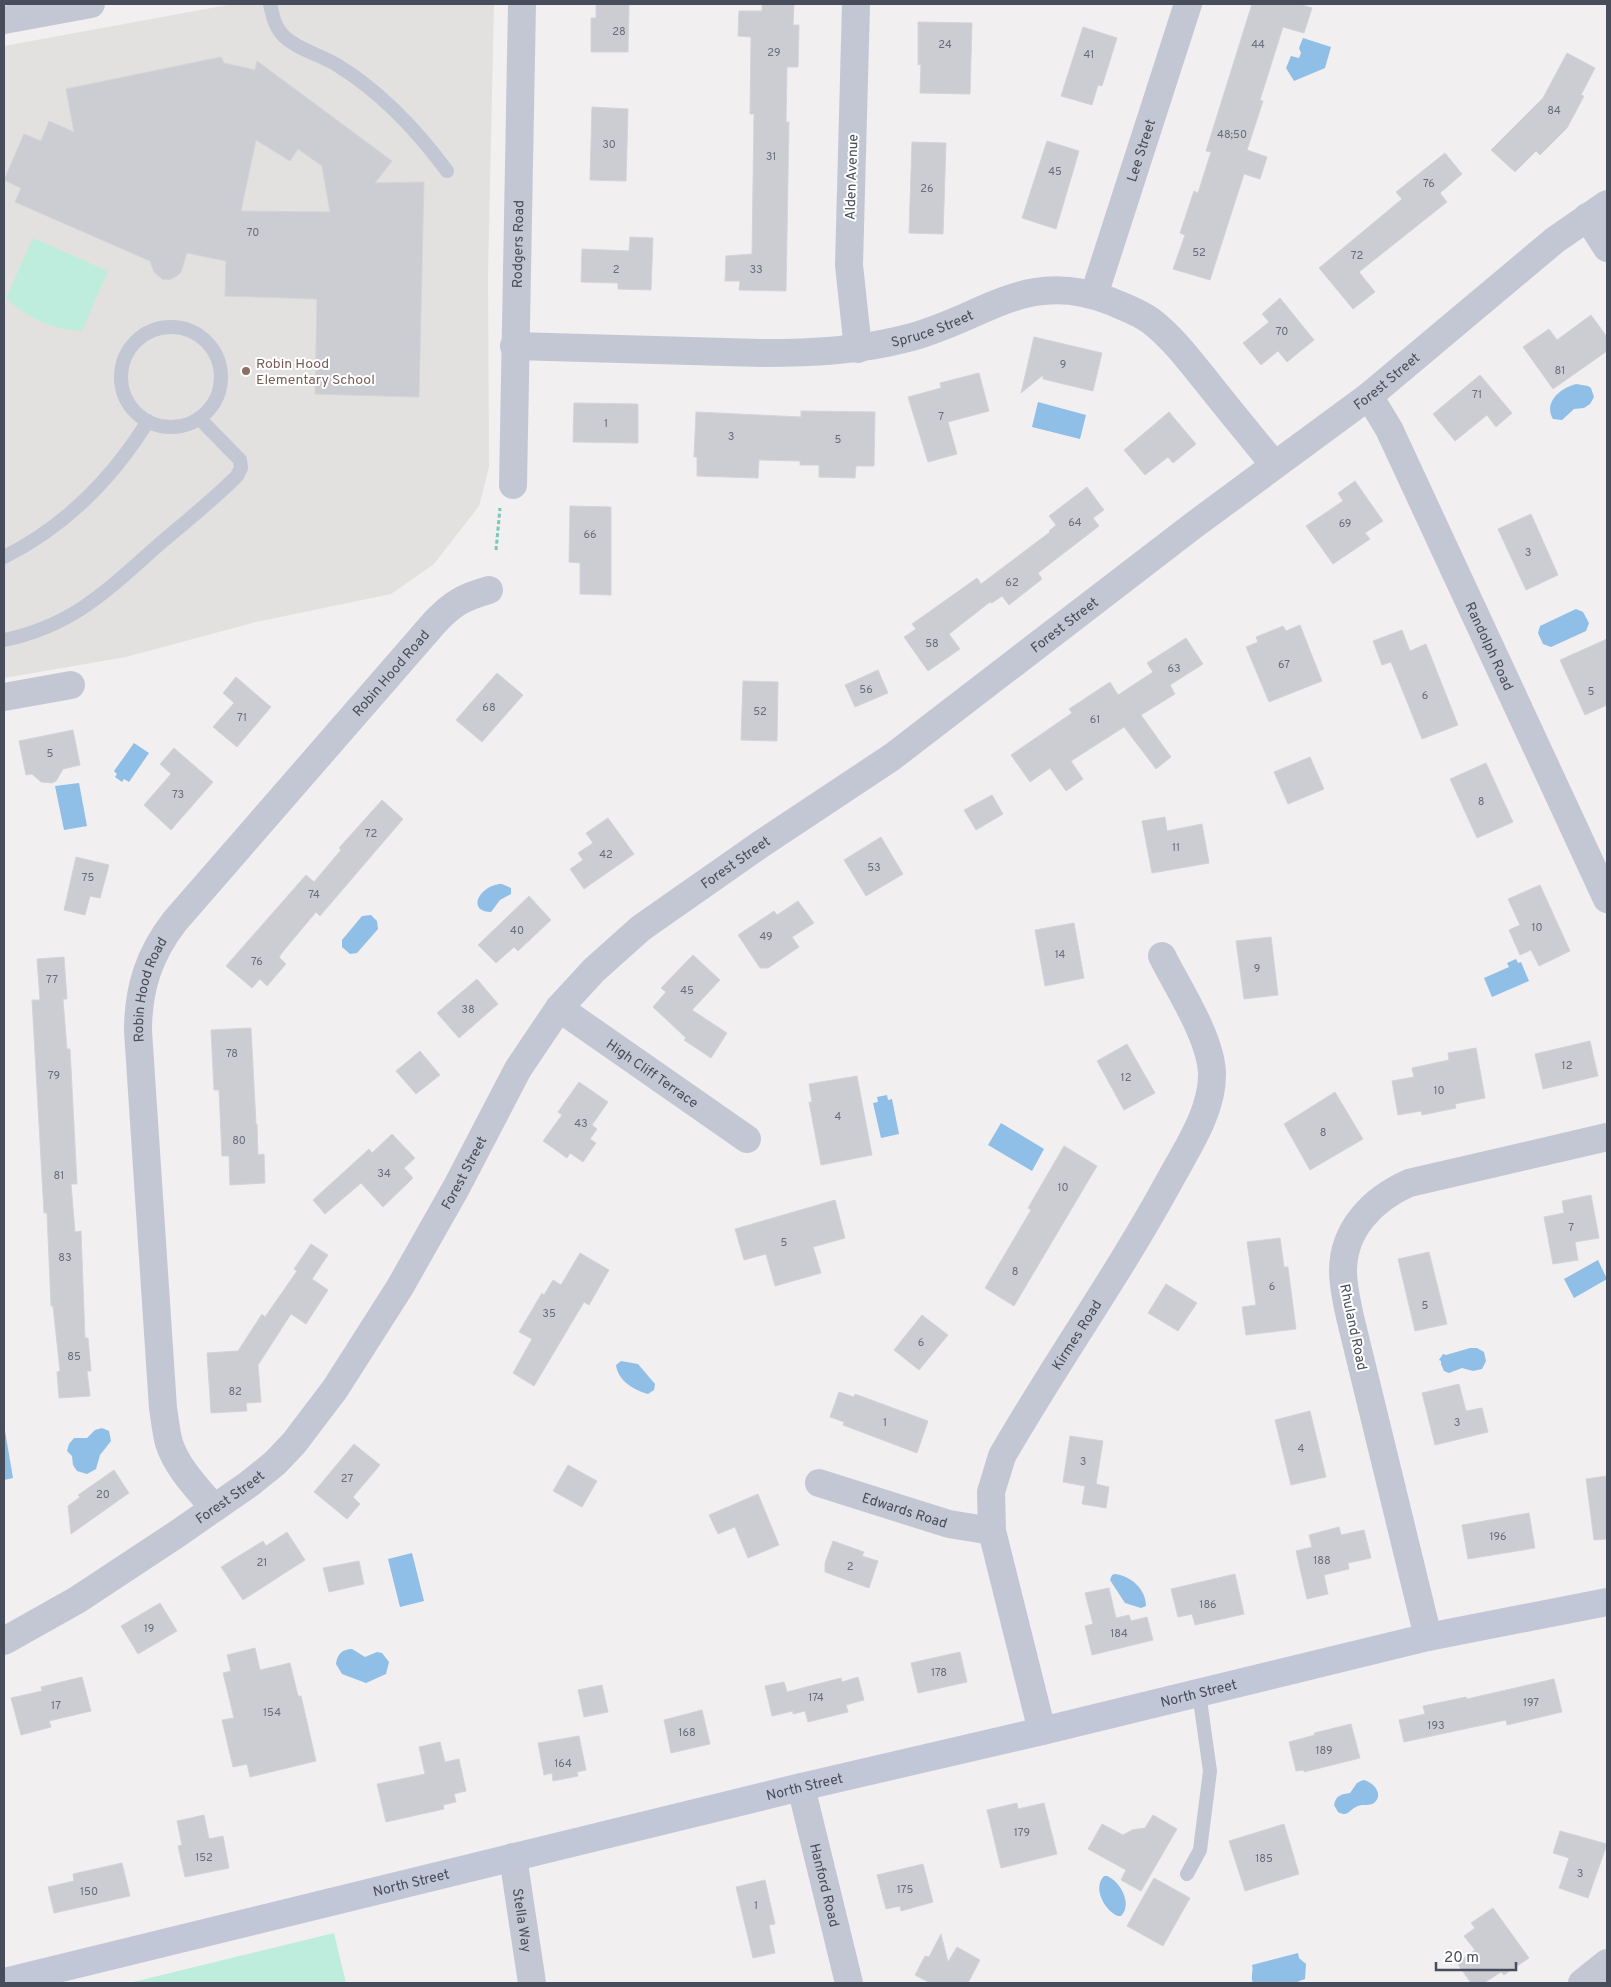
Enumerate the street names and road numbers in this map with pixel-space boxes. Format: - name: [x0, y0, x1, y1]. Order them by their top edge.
- street label: Lee Street: [1124, 117, 1160, 184]
- street label: Alden Avenue: [843, 134, 862, 220]
- street label: Rodgers Road: [510, 200, 528, 288]
- street label: Spruce Street: [890, 307, 976, 352]
- street label: Forest Street: [1351, 350, 1424, 414]
- street label: Forest Street: [1028, 595, 1102, 657]
- street label: Randolph Road: [1461, 600, 1516, 694]
- street label: Robin Hood Road: [350, 627, 434, 721]
- street label: Forest Street: [698, 833, 774, 893]
- street label: Robin Hood Road: [131, 935, 172, 1043]
- street label: High Cliff Terrace: [602, 1036, 701, 1112]
- street label: Forest Street: [439, 1134, 491, 1213]
- street label: Rhuland Road: [1335, 1283, 1370, 1372]
- street label: Kirmes Road: [1049, 1297, 1106, 1374]
- street label: Forest Street: [193, 1468, 269, 1528]
- street label: Edwards Road: [860, 1490, 949, 1533]
- street label: North Street: [1159, 1677, 1239, 1712]
- street label: North Street: [765, 1771, 845, 1805]
- street label: Hanford Road: [805, 1842, 842, 1929]
- street label: North Street: [371, 1866, 451, 1901]
- street label: Stella Way: [508, 1887, 534, 1954]

